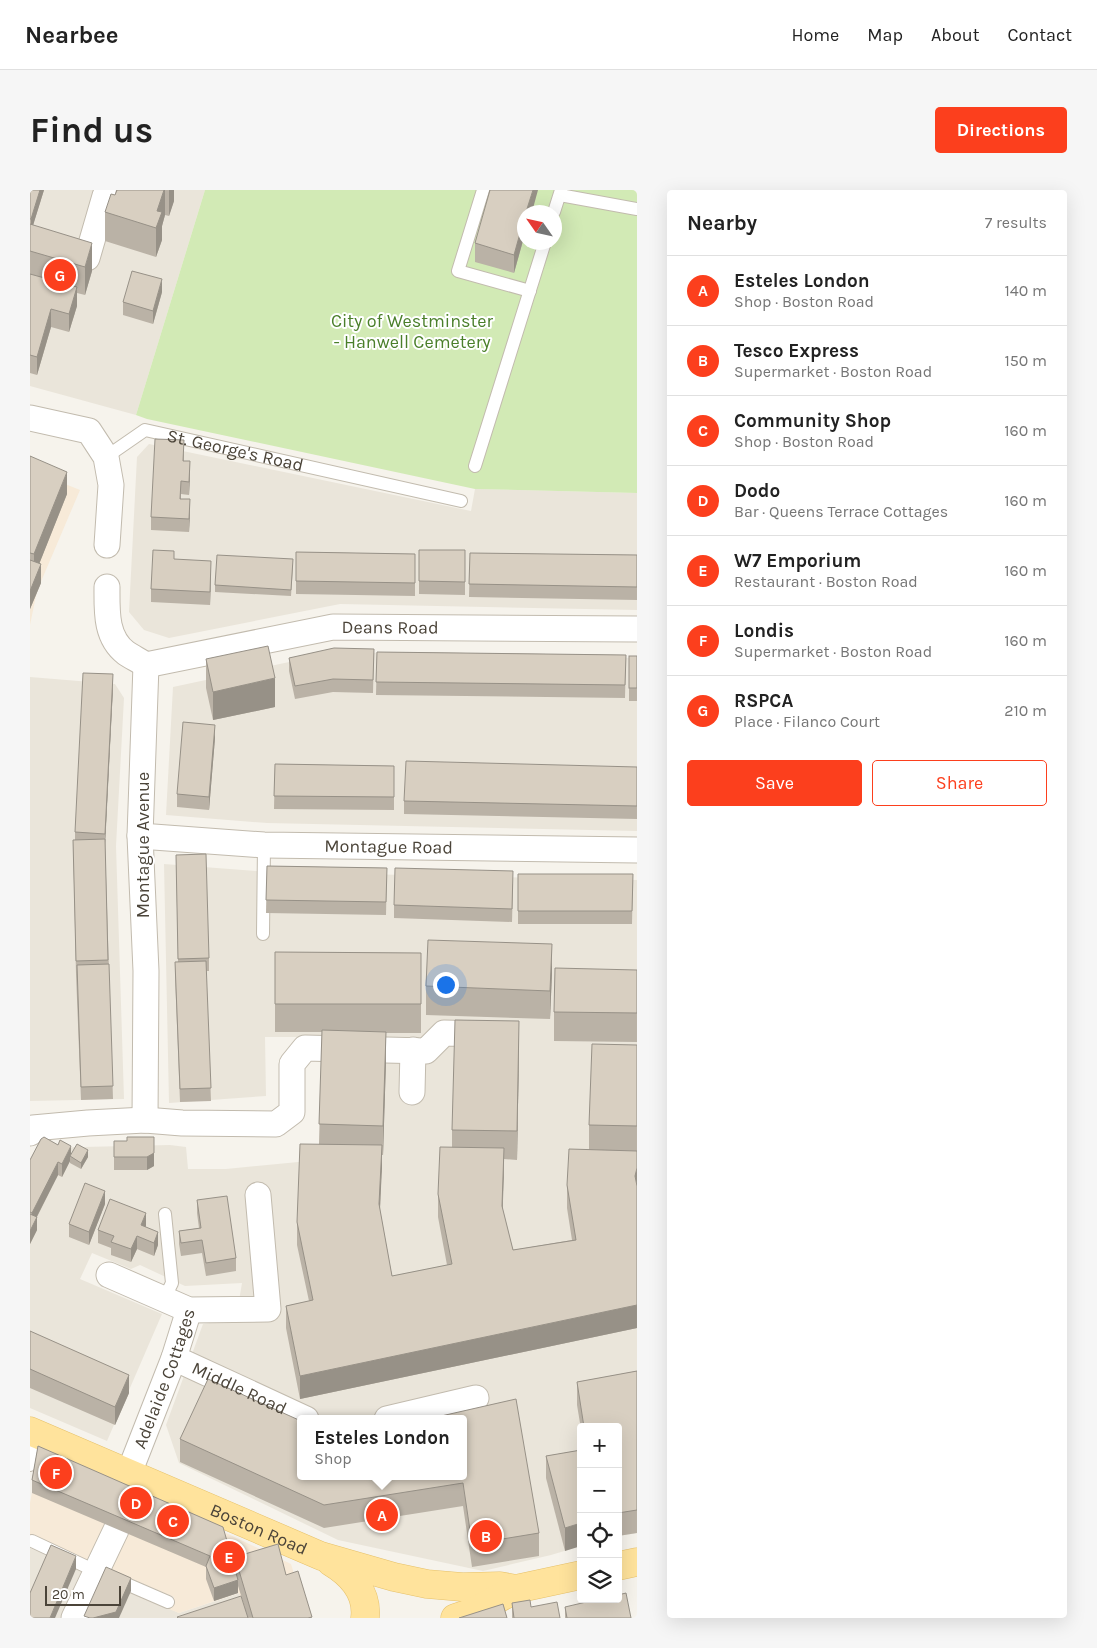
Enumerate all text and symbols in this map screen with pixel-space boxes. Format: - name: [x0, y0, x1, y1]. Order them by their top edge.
- text: Nearbee: [25, 21, 119, 49]
- text: Home: [791, 24, 839, 46]
- text: Map: [867, 24, 903, 46]
- text: About: [931, 24, 980, 46]
- text: Contact: [1008, 24, 1072, 46]
- button: Directions: [935, 107, 1067, 153]
- text: Find us: [30, 110, 153, 151]
- north arrow: [517, 205, 562, 250]
- text: Nearby: [687, 211, 757, 235]
- text: 7 results: [985, 213, 1047, 232]
- pin: G: [44, 256, 76, 294]
- text: Esteles London: [734, 270, 870, 292]
- text: A: [698, 281, 708, 300]
- text: 140 m: [1005, 281, 1047, 300]
- text: Shop · Boston Road: [734, 292, 874, 311]
- park label: City of Westminster - Hanwell Cemetery: [331, 310, 494, 353]
- text: Tesco Express: [734, 340, 859, 362]
- text: B: [698, 351, 708, 370]
- text: 150 m: [1004, 351, 1047, 370]
- text: Supermarket · Boston Road: [734, 362, 932, 381]
- text: Community Shop: [734, 410, 891, 432]
- text: C: [698, 421, 708, 440]
- text: 160 m: [1004, 421, 1047, 440]
- street label: St. George's Road: [165, 424, 306, 476]
- text: Shop · Boston Road: [734, 432, 874, 451]
- text: Dodo: [734, 480, 780, 502]
- text: D: [698, 491, 708, 510]
- text: 160 m: [1004, 491, 1047, 510]
- text: Bar · Queens Terrace Cottages: [734, 502, 948, 521]
- text: W7 Emporium: [734, 550, 861, 572]
- text: E: [698, 561, 708, 580]
- text: 160 m: [1004, 561, 1047, 580]
- text: Restaurant · Boston Road: [734, 572, 918, 591]
- street label: Deans Road: [342, 616, 439, 639]
- text: Londis: [734, 620, 794, 642]
- text: F: [699, 631, 707, 650]
- text: 160 m: [1004, 631, 1047, 650]
- text: Supermarket · Boston Road: [734, 642, 932, 661]
- text: RSPCA: [734, 690, 793, 712]
- text: G: [698, 701, 708, 720]
- text: 210 m: [1004, 701, 1047, 720]
- text: Place · Filanco Court: [734, 712, 880, 731]
- button: Save: [687, 760, 862, 806]
- button: Share: [872, 760, 1047, 806]
- street label: Montague Avenue: [132, 772, 154, 918]
- street label: Montague Road: [324, 835, 453, 859]
- your location: [433, 972, 459, 998]
- street label: Adelaide Cottages: [129, 1306, 200, 1452]
- street label: Middle Road: [188, 1357, 290, 1420]
- popup: [297, 1415, 467, 1480]
- map controls: [577, 1423, 622, 1603]
- button: +: [577, 1423, 622, 1468]
- text: Esteles London: [314, 1427, 450, 1449]
- text: Shop: [314, 1449, 352, 1468]
- pin: F: [40, 1454, 72, 1492]
- button: −: [577, 1468, 622, 1513]
- pin: D: [120, 1484, 152, 1522]
- pin: A: [366, 1496, 398, 1534]
- street label: Boston Road: [207, 1499, 311, 1560]
- pin: C: [157, 1502, 189, 1540]
- button: locate: [577, 1513, 622, 1558]
- pin: B: [470, 1517, 502, 1555]
- pin: E: [213, 1538, 245, 1576]
- button: layers: [577, 1558, 622, 1603]
- scale bar: [45, 1583, 121, 1606]
- text: 20 m: [52, 1586, 85, 1603]

